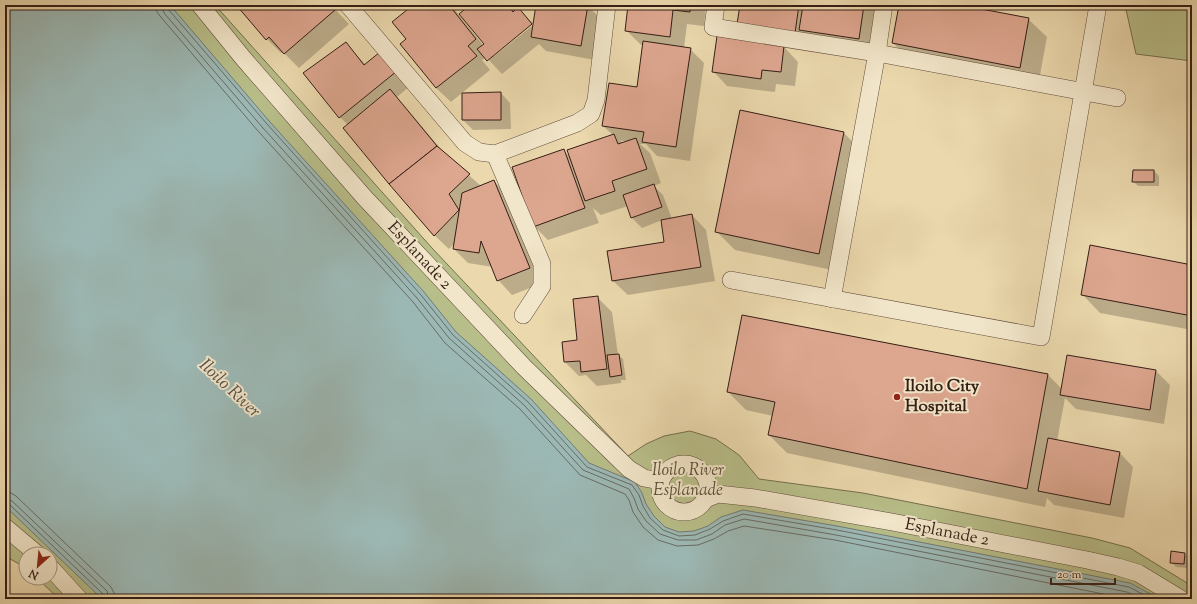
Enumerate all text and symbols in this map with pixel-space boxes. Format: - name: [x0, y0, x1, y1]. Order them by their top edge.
- street label: Esplanade 2: [381, 217, 457, 295]
- water label: Iloilo River: [192, 353, 266, 425]
- place label: Iloilo City Hospital: [905, 375, 980, 419]
- marker: Iloilo City Hospital: [892, 392, 902, 402]
- park label: Iloilo River Esplanade: [652, 459, 724, 503]
- street label: Esplanade 2: [903, 513, 991, 553]
- north arrow: [18, 546, 58, 586]
- scale bar: [1051, 560, 1115, 586]
- text: N: [26, 565, 42, 584]
- text: 20 m: [1057, 566, 1082, 584]

